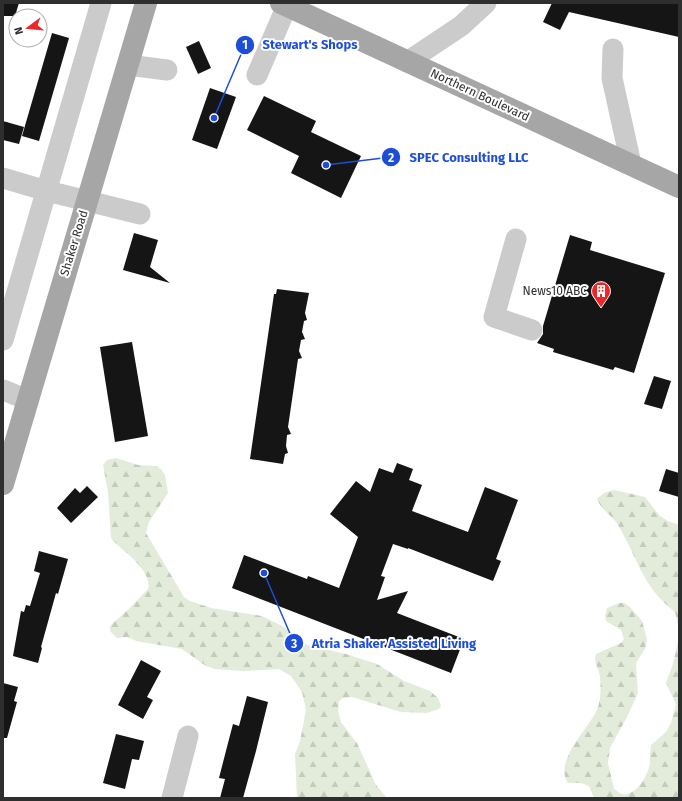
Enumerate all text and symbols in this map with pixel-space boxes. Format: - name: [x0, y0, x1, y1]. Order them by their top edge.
- north arrow: [8, 8, 48, 48]
- text: N: [12, 25, 26, 36]
- callout: Stewart's Shops: [235, 32, 366, 57]
- text: Stewart's Shops: [262, 37, 358, 52]
- text: 1: [242, 38, 248, 52]
- street label: Northern Boulevard: [428, 66, 532, 124]
- callout: SPEC Consulting LLC: [381, 145, 536, 170]
- text: SPEC Consulting LLC: [409, 150, 529, 165]
- text: 2: [388, 151, 394, 165]
- street label: Shaker Road: [57, 208, 91, 278]
- building icon: News10 ABC: [590, 280, 612, 308]
- place label: News10 ABC: [522, 284, 587, 298]
- callout: Atria Shaker Assisted Living: [284, 631, 485, 656]
- text: Atria Shaker Assisted Living: [311, 636, 477, 651]
- text: 3: [290, 637, 297, 651]

